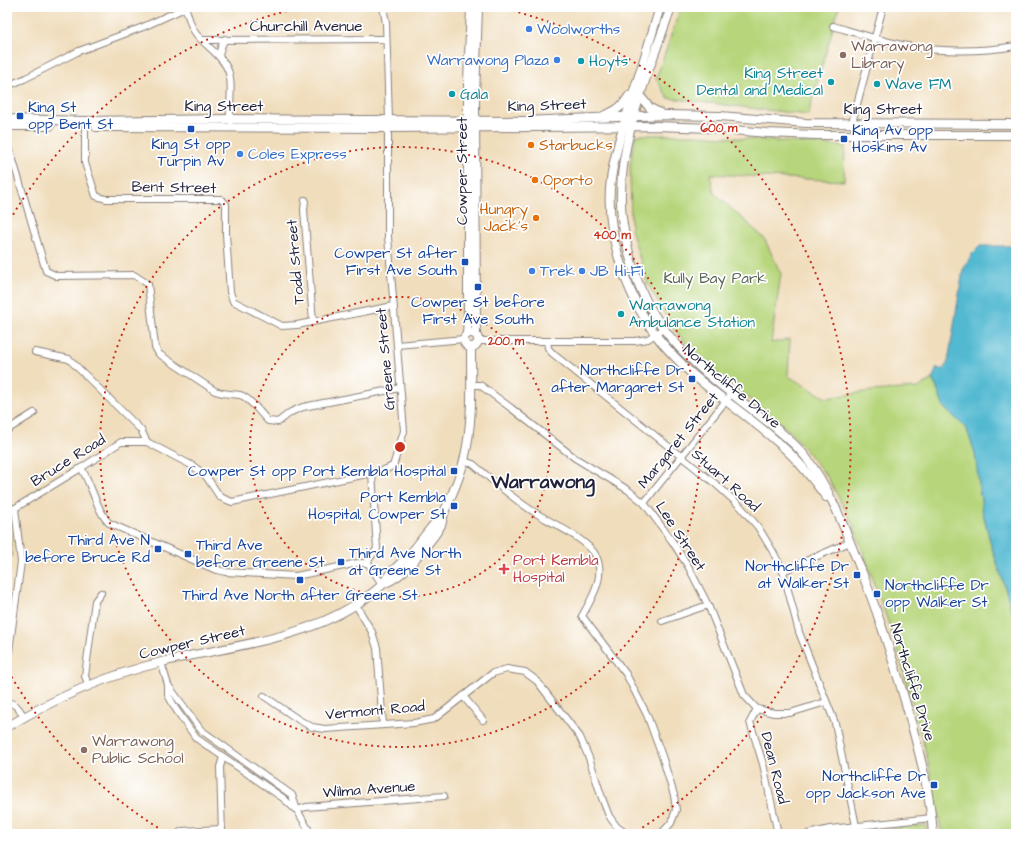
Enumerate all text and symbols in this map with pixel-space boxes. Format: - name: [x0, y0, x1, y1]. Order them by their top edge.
- street label: Churchill Avenue: [250, 16, 362, 37]
- place label: Woolworths: [537, 19, 621, 40]
- marker: Woolworths: [524, 24, 534, 34]
- place label: Warrawong Library: [851, 36, 933, 75]
- place label: Warrawong Plaza: [427, 50, 549, 72]
- marker: Warrawong Library: [838, 50, 848, 60]
- place label: Hoyts: [589, 51, 629, 73]
- marker: Warrawong Plaza: [552, 55, 562, 65]
- marker: Hoyts: [576, 56, 586, 66]
- place label: King Street Dental and Medical: [697, 63, 823, 101]
- place label: Wave FM: [885, 74, 951, 95]
- marker: King Street Dental and Medical: [826, 77, 836, 87]
- marker: Wave FM: [872, 79, 882, 89]
- place label: Gala: [460, 84, 488, 105]
- marker: Gala: [447, 89, 457, 99]
- street label: King Street: [507, 94, 587, 118]
- street label: King Street: [185, 96, 263, 118]
- place label: King St opp Bent St: [28, 97, 113, 135]
- street label: King Street: [844, 99, 922, 121]
- marker: King St opp Bent St: [15, 111, 25, 121]
- street label: Cowper Street: [452, 117, 473, 225]
- text: 600 m: [701, 120, 738, 137]
- place label: King Av opp Hoskins Av: [852, 120, 933, 158]
- marker: King St opp Turpin Av: [186, 124, 196, 134]
- place label: King St opp Turpin Av: [151, 134, 231, 172]
- marker: King Av opp Hoskins Av: [839, 134, 849, 144]
- place label: Starbucks: [539, 135, 613, 156]
- marker: Starbucks: [526, 140, 536, 150]
- place label: Coles Express: [248, 144, 347, 165]
- marker: Coles Express: [235, 149, 245, 159]
- place label: Oporto: [543, 170, 593, 191]
- marker: Oporto: [530, 175, 540, 185]
- street label: Bent Street: [132, 176, 216, 199]
- place label: Hungry Jack's: [480, 199, 528, 237]
- marker: Hungry Jack's: [531, 213, 541, 223]
- street label: Todd Street: [281, 218, 310, 305]
- text: 400 m: [593, 227, 631, 244]
- place label: Cowper St after First Ave South: [334, 243, 458, 281]
- marker: Cowper St after First Ave South: [460, 257, 470, 267]
- place label: Trek: [540, 261, 575, 282]
- place label: JB Hi-Fi: [590, 261, 644, 282]
- marker: Trek: [527, 266, 537, 276]
- marker: JB Hi-Fi: [577, 266, 587, 276]
- park label: Kully Bay Park: [664, 268, 766, 290]
- marker: Cowper St before First Ave South: [473, 282, 483, 292]
- place label: Cowper St before First Ave South: [411, 292, 545, 330]
- place label: Warrawong Ambulance Station: [629, 295, 756, 333]
- street label: Greene Street: [371, 307, 400, 411]
- marker: Warrawong Ambulance Station: [616, 309, 626, 319]
- text: 200 m: [487, 333, 525, 350]
- street label: Northcliffe Drive: [678, 339, 785, 434]
- place label: Northcliffe Dr after Margaret St: [551, 360, 684, 399]
- marker: Northcliffe Dr after Margaret St: [687, 374, 697, 384]
- street label: Margaret Street: [633, 388, 725, 494]
- street label: Bruce Road: [27, 429, 110, 492]
- centre of rings: [393, 440, 407, 454]
- street label: Stuart Road: [687, 444, 765, 517]
- place label: Cowper St opp Port Kembla Hospital: [188, 461, 446, 482]
- marker: Cowper St opp Port Kembla Hospital: [449, 466, 459, 476]
- district label: Warrawong: [490, 469, 595, 497]
- place label: Port Kembla Hospital, Cowper St: [308, 487, 446, 525]
- street label: Lee Street: [650, 497, 711, 575]
- marker: Port Kembla Hospital, Cowper St: [449, 501, 459, 511]
- place label: Third Ave N before Bruce Rd: [25, 530, 150, 568]
- place label: Third Ave before Greene St: [196, 535, 325, 573]
- place label: Third Ave North at Greene St: [349, 543, 462, 581]
- marker: Third Ave N before Bruce Rd: [153, 544, 163, 554]
- marker: Third Ave before Greene St: [183, 549, 193, 559]
- place label: Port Kembla Hospital: [513, 550, 599, 588]
- place label: Northcliffe Dr at Walker St: [745, 556, 849, 594]
- marker: Third Ave North at Greene St: [336, 557, 346, 567]
- marker: Port Kembla Hospital: [498, 563, 510, 575]
- marker: Northcliffe Dr at Walker St: [852, 570, 862, 580]
- marker: Third Ave North after Greene St: [295, 575, 305, 585]
- place label: Northcliffe Dr opp Walker St: [885, 575, 989, 613]
- place label: Third Ave North after Greene St: [182, 585, 418, 606]
- marker: Northcliffe Dr opp Walker St: [872, 589, 882, 599]
- street label: Cowper Street: [137, 620, 247, 665]
- street label: Northcliffe Drive: [885, 621, 940, 743]
- street label: Vermont Road: [324, 696, 426, 725]
- street label: Dean Road: [755, 730, 794, 807]
- place label: Warrawong Public School: [92, 731, 184, 769]
- marker: Warrawong Public School: [79, 745, 89, 755]
- place label: Northcliffe Dr opp Jackson Ave: [806, 766, 926, 804]
- street label: Wilma Avenue: [322, 776, 416, 803]
- marker: Northcliffe Dr opp Jackson Ave: [929, 780, 939, 790]

